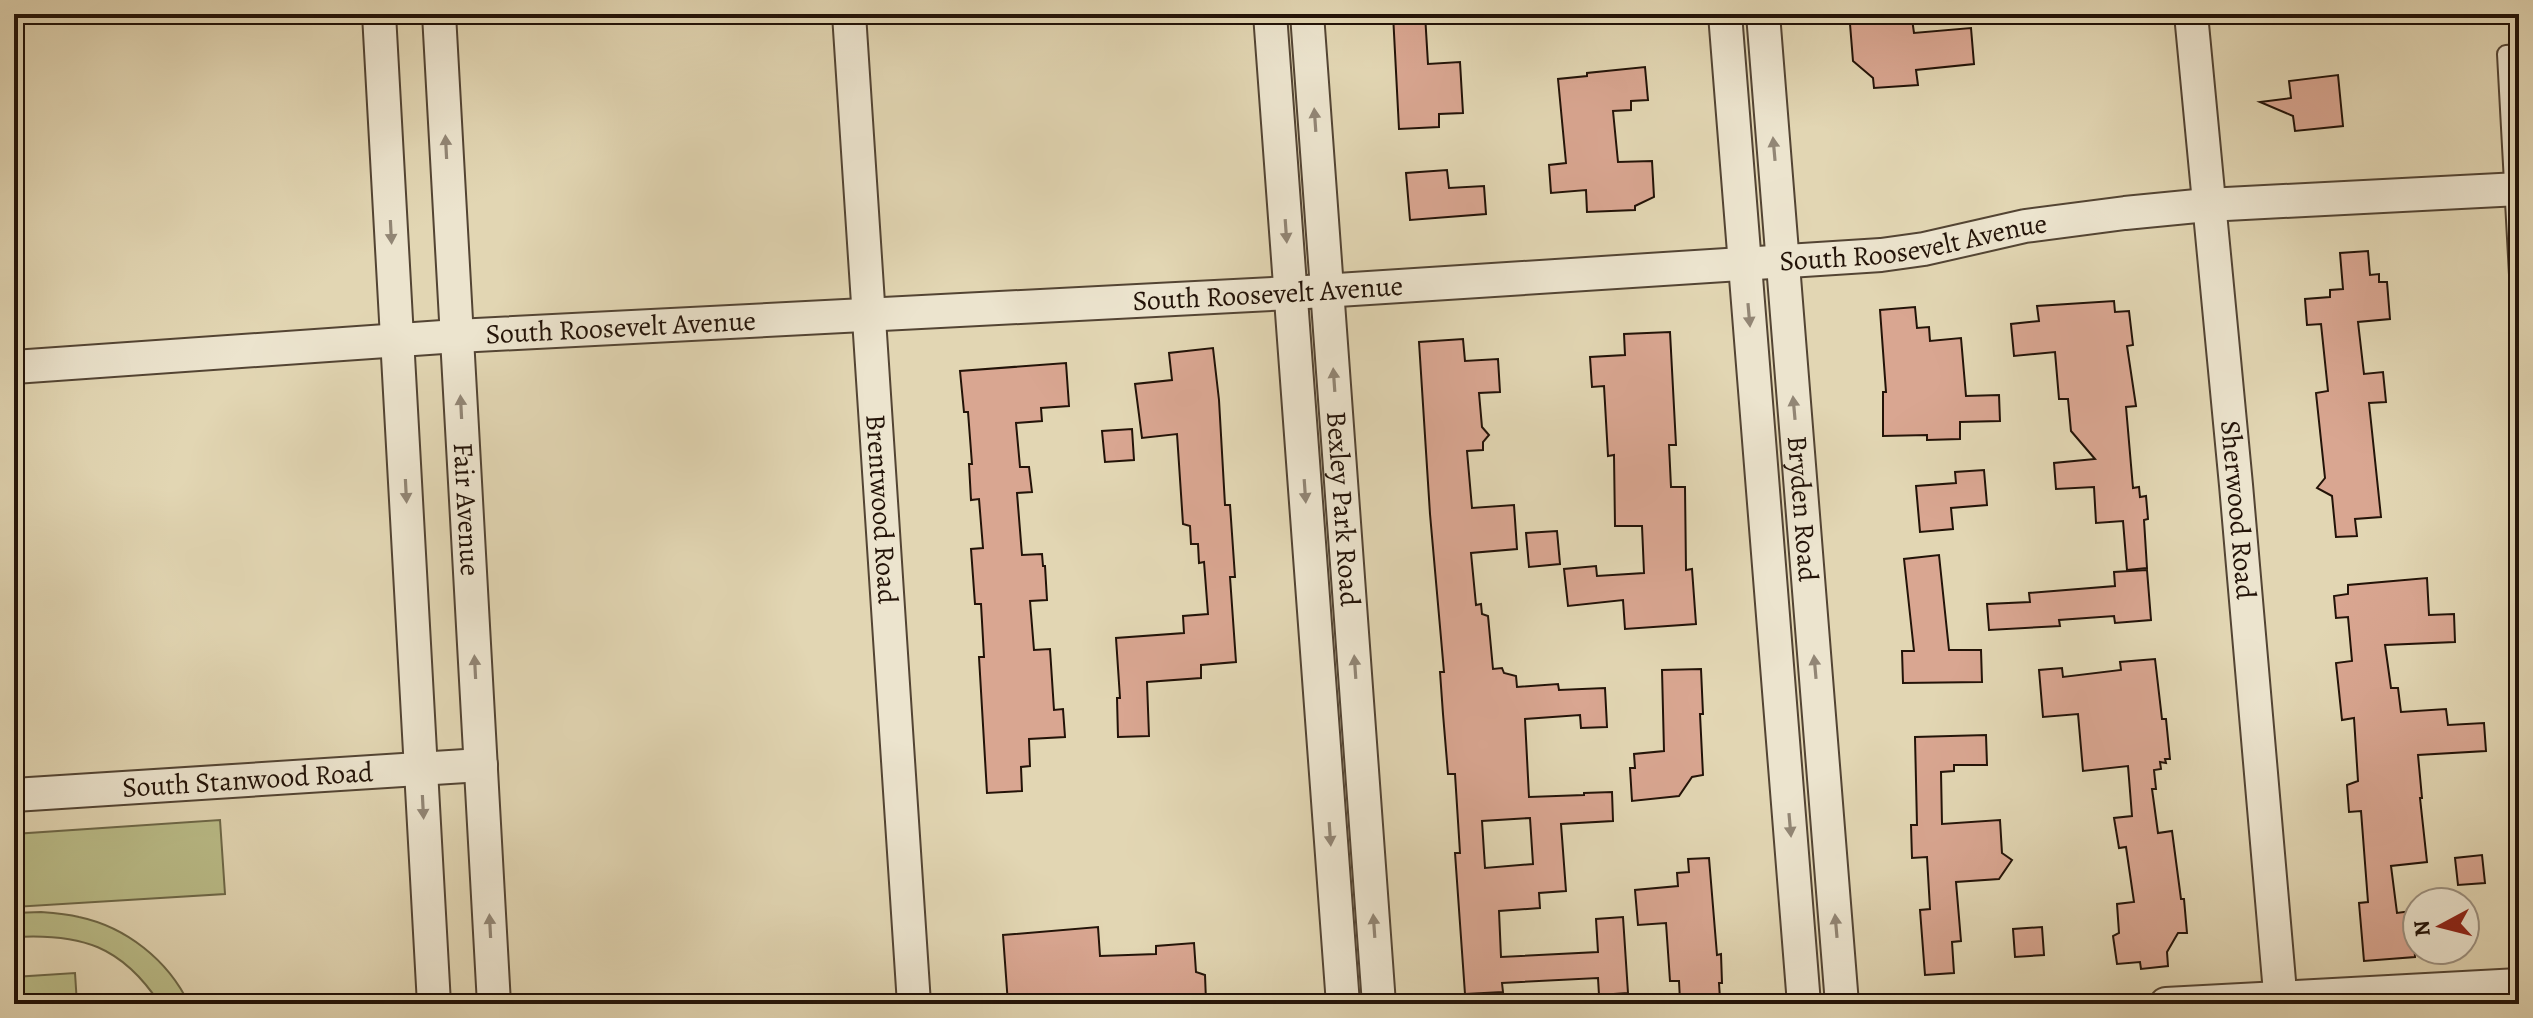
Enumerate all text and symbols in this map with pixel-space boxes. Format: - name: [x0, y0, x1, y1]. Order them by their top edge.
- one-way arrow: [1308, 107, 1321, 132]
- one-way arrow: [440, 134, 453, 159]
- one-way arrow: [1767, 136, 1780, 161]
- street label: South Roosevelt Avenue: [1778, 204, 2049, 281]
- one-way arrow: [1280, 219, 1293, 244]
- one-way arrow: [385, 220, 398, 245]
- street label: South Roosevelt Avenue: [1132, 267, 1404, 320]
- street label: South Roosevelt Avenue: [485, 302, 757, 354]
- one-way arrow: [1743, 303, 1756, 328]
- one-way arrow: [1327, 367, 1340, 392]
- one-way arrow: [454, 394, 467, 419]
- one-way arrow: [1787, 395, 1800, 420]
- street label: Bexley Park Road: [1317, 410, 1369, 609]
- street label: Brentwood Road: [856, 413, 907, 606]
- street label: Sherwood Road: [2211, 419, 2265, 602]
- street label: Bryden Road: [1778, 434, 1827, 584]
- street label: Fair Avenue: [444, 441, 489, 577]
- one-way arrow: [400, 479, 413, 504]
- one-way arrow: [1299, 479, 1312, 504]
- one-way arrow: [469, 654, 482, 679]
- one-way arrow: [1348, 654, 1361, 679]
- one-way arrow: [1808, 654, 1821, 679]
- street label: South Stanwood Road: [121, 753, 375, 807]
- one-way arrow: [417, 795, 430, 820]
- one-way arrow: [1784, 813, 1797, 838]
- one-way arrow: [1324, 822, 1337, 847]
- north arrow: [2401, 886, 2481, 966]
- one-way arrow: [483, 913, 496, 938]
- one-way arrow: [1367, 913, 1380, 938]
- one-way arrow: [1829, 913, 1842, 938]
- text: N: [2406, 919, 2438, 938]

